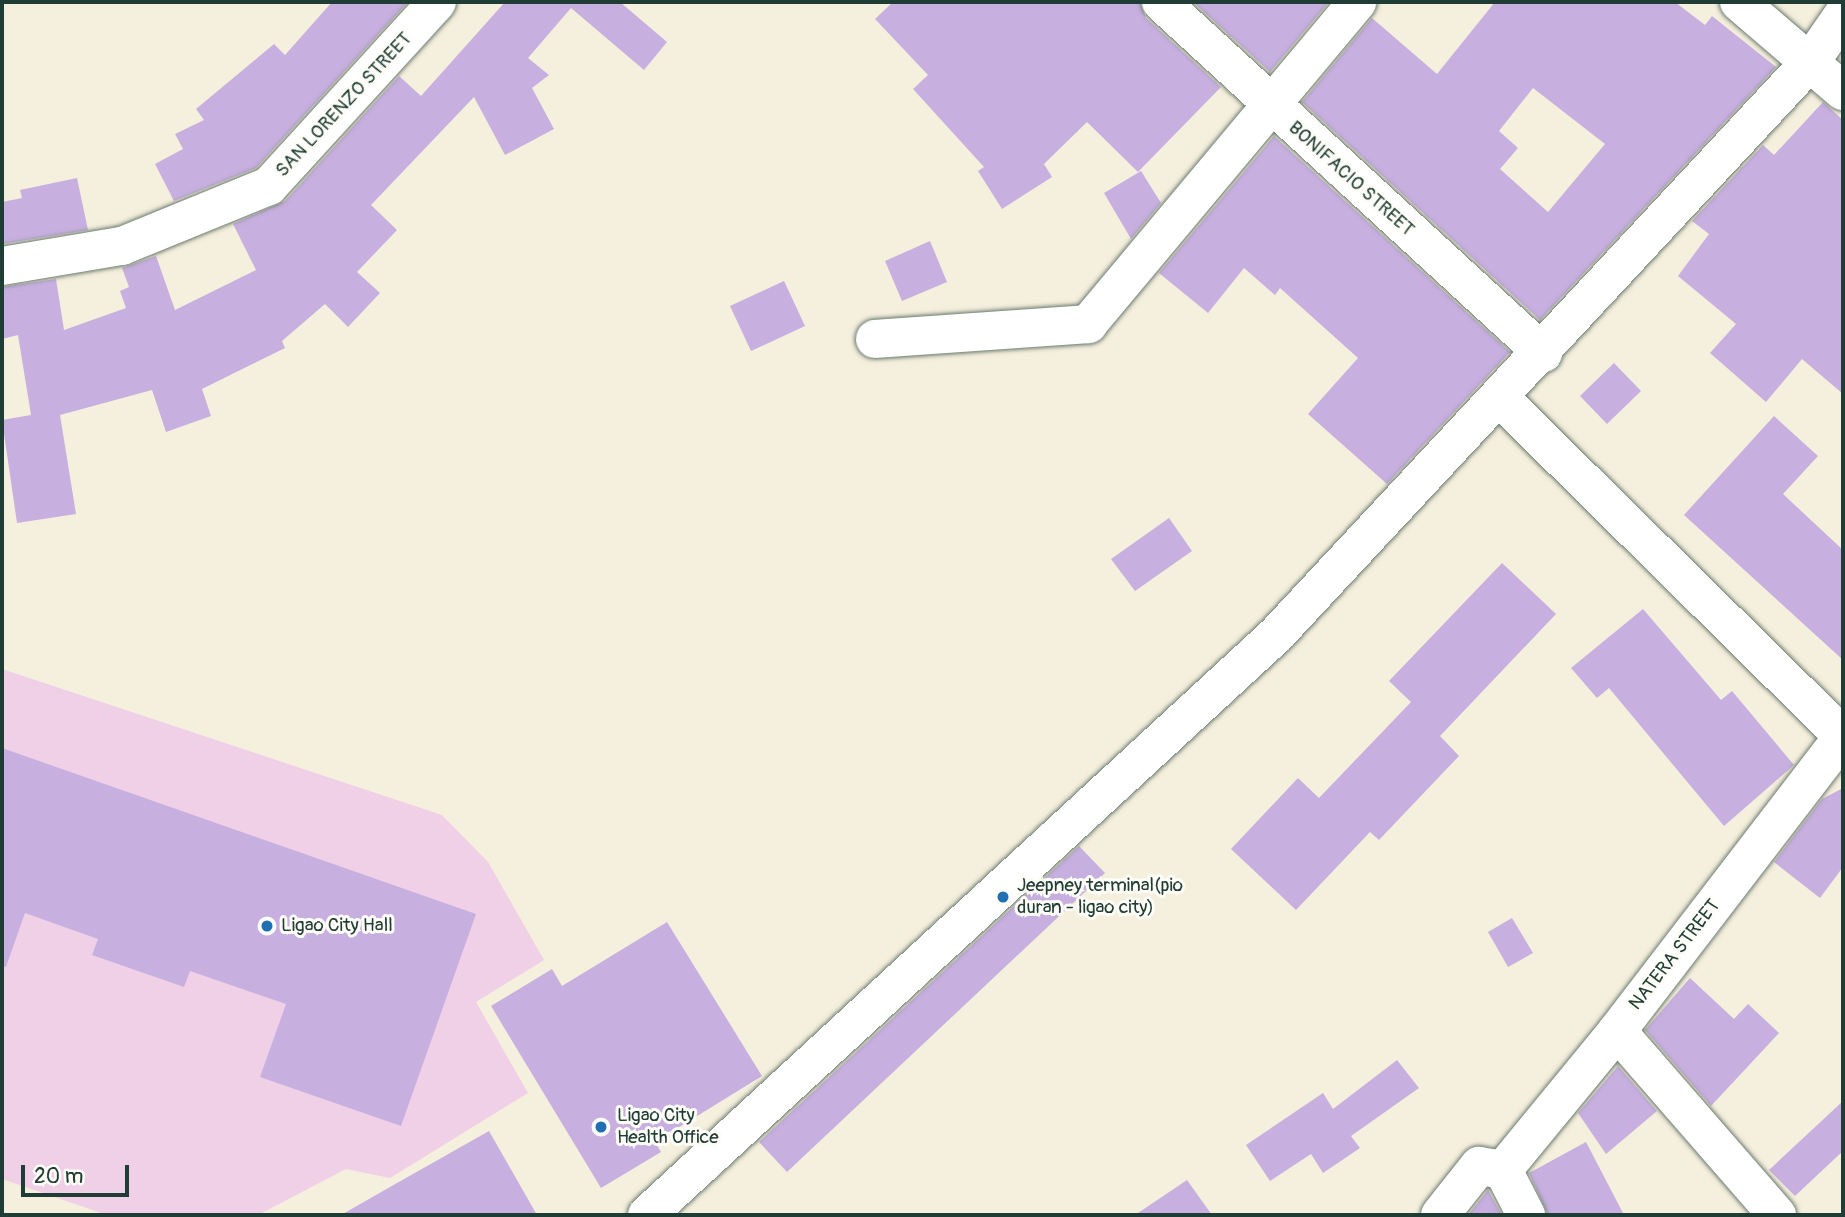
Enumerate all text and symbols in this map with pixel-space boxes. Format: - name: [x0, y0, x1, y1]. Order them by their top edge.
- street label: SAN LORENZO STREET: [271, 28, 417, 182]
- street label: BONIFACIO STREET: [1284, 117, 1418, 241]
- place label: Jeepney terminal(pio duran - ligao city): [1017, 875, 1183, 919]
- marker: Jeepney terminal(pio duran - ligao city): [995, 889, 1011, 905]
- street label: NATERA STREET: [1625, 895, 1725, 1015]
- place label: Ligao City Hall: [281, 915, 393, 937]
- marker: Ligao City Hall: [259, 918, 275, 934]
- place label: Ligao City Health Office: [617, 1105, 719, 1149]
- marker: Ligao City Health Office: [591, 1117, 611, 1137]
- scale bar: [24, 1150, 133, 1194]
- text: 20 m: [34, 1163, 83, 1190]

